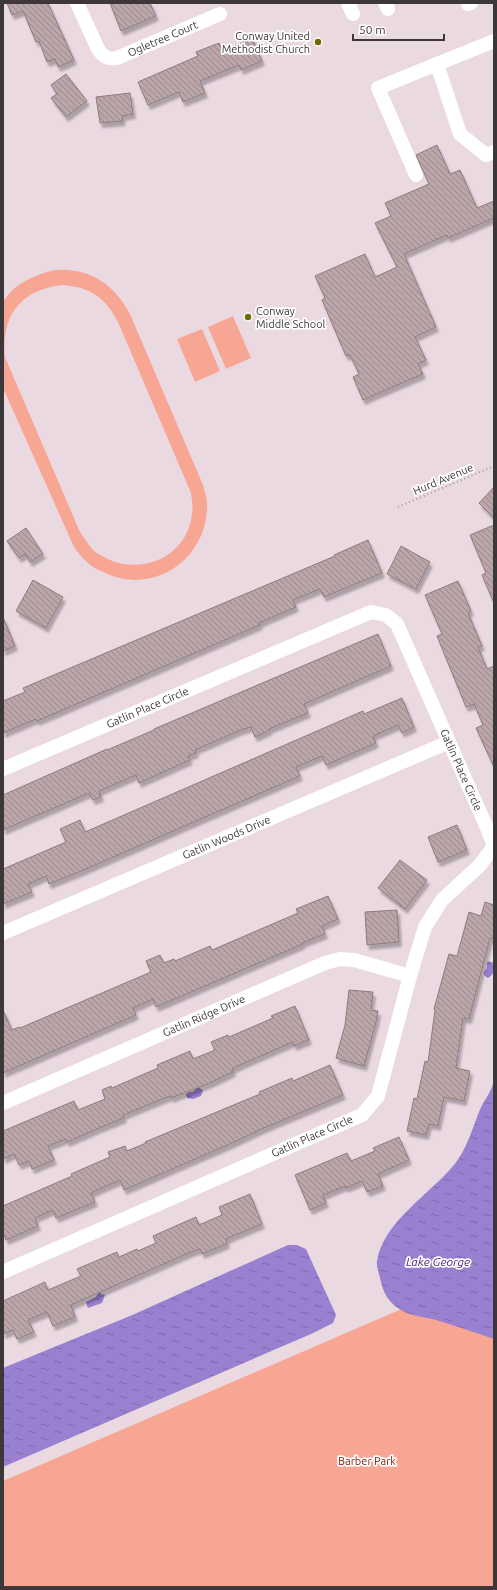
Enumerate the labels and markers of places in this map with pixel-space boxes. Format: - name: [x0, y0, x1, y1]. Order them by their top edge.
- place label: Conway United Methodist Church: [222, 30, 310, 55]
- marker: Conway United Methodist Church: [313, 37, 323, 47]
- place label: Conway Middle School: [256, 305, 326, 330]
- marker: Conway Middle School: [243, 312, 253, 322]

